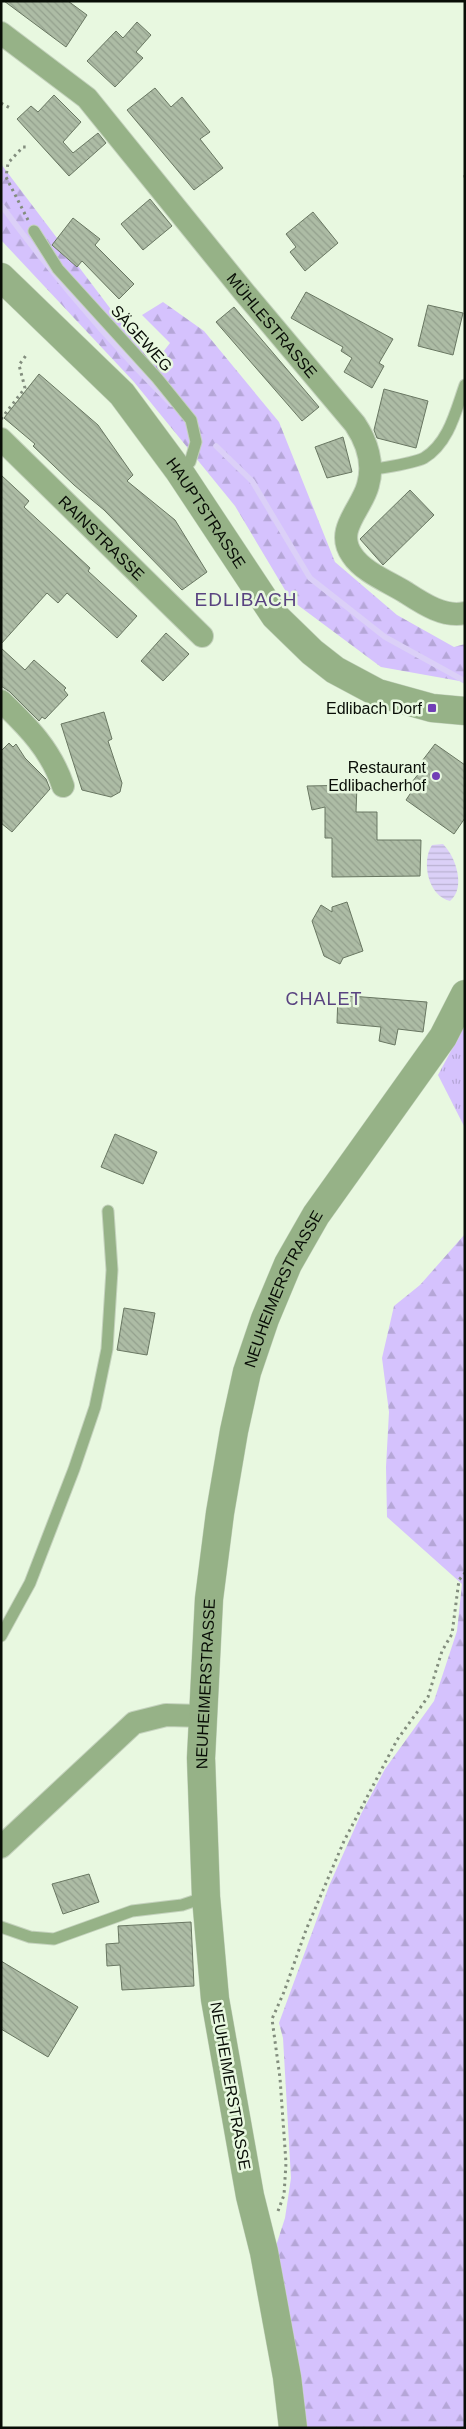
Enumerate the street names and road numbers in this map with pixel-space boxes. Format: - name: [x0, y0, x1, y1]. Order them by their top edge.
- street label: MÜHLESTRASSE: [223, 270, 320, 381]
- street label: SÄGEWEG: [108, 302, 176, 375]
- street label: HAUPTSTRASSE: [163, 455, 249, 571]
- street label: RAINSTRASSE: [55, 492, 148, 584]
- street label: NEUHEIMERSTRASSE: [241, 1207, 326, 1370]
- street label: NEUHEIMERSTRASSE: [193, 1598, 218, 1769]
- street label: NEUHEIMERSTRASSE: [207, 2001, 254, 2172]

